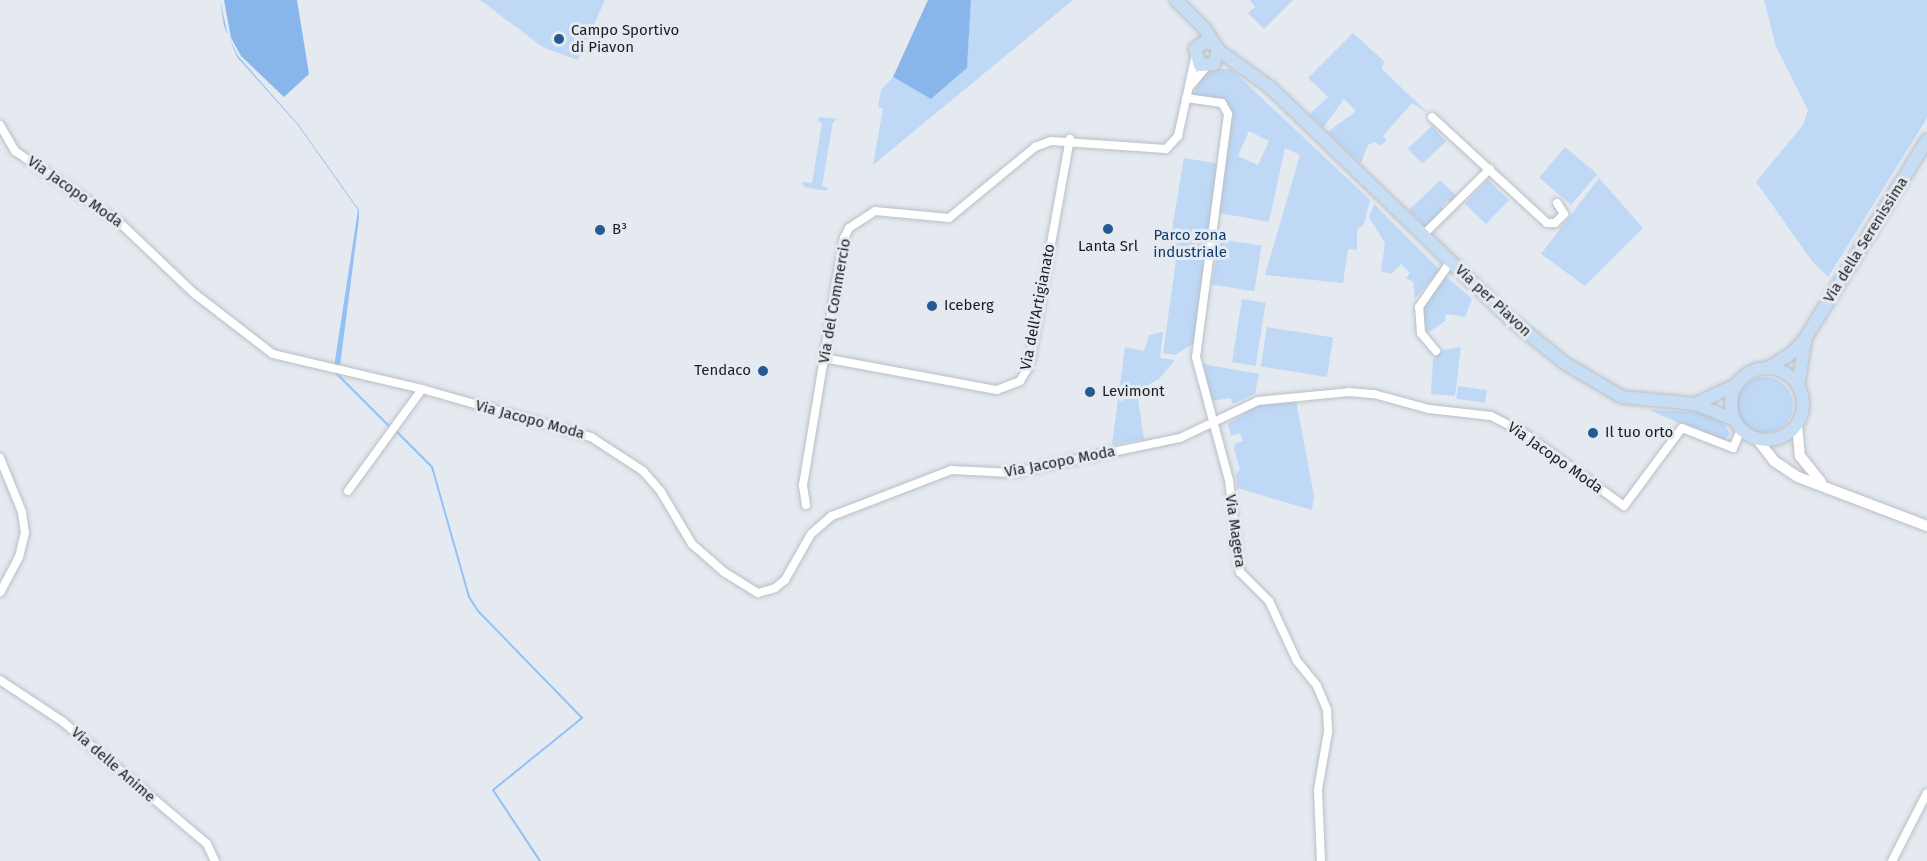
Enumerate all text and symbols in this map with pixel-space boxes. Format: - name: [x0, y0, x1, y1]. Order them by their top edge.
- place label: Campo Sportivo di Piavon: [571, 21, 679, 56]
- marker: Campo Sportivo di Piavon: [552, 32, 566, 46]
- street label: Via Jacopo Moda: [24, 152, 126, 232]
- street label: Via della Serenissima: [1820, 174, 1912, 306]
- place label: B³: [612, 221, 627, 239]
- marker: Lanta Srl: [1101, 222, 1115, 236]
- marker: B³: [593, 223, 607, 237]
- park label: Parco zona industriale: [1153, 226, 1227, 261]
- street label: Via del Commercio: [815, 237, 855, 365]
- place label: Lanta Srl: [1078, 238, 1138, 256]
- street label: Via dell'Artigianato: [1017, 242, 1059, 372]
- street label: Via per Piavon: [1451, 261, 1535, 341]
- place label: Iceberg: [944, 297, 994, 315]
- marker: Iceberg: [925, 299, 939, 313]
- place label: Tendaco: [694, 362, 751, 380]
- marker: Tendaco: [756, 364, 770, 378]
- place label: Levimont: [1102, 383, 1165, 401]
- marker: Levimont: [1083, 385, 1097, 399]
- street label: Via Jacopo Moda: [473, 397, 587, 443]
- street label: Via Jacopo Moda: [1504, 418, 1606, 498]
- place label: Il tuo orto: [1605, 424, 1673, 442]
- marker: Il tuo orto: [1586, 426, 1600, 440]
- street label: Via Jacopo Moda: [1003, 442, 1117, 482]
- street label: Via Magera: [1221, 493, 1249, 569]
- street label: Via delle Anime: [67, 724, 159, 806]

